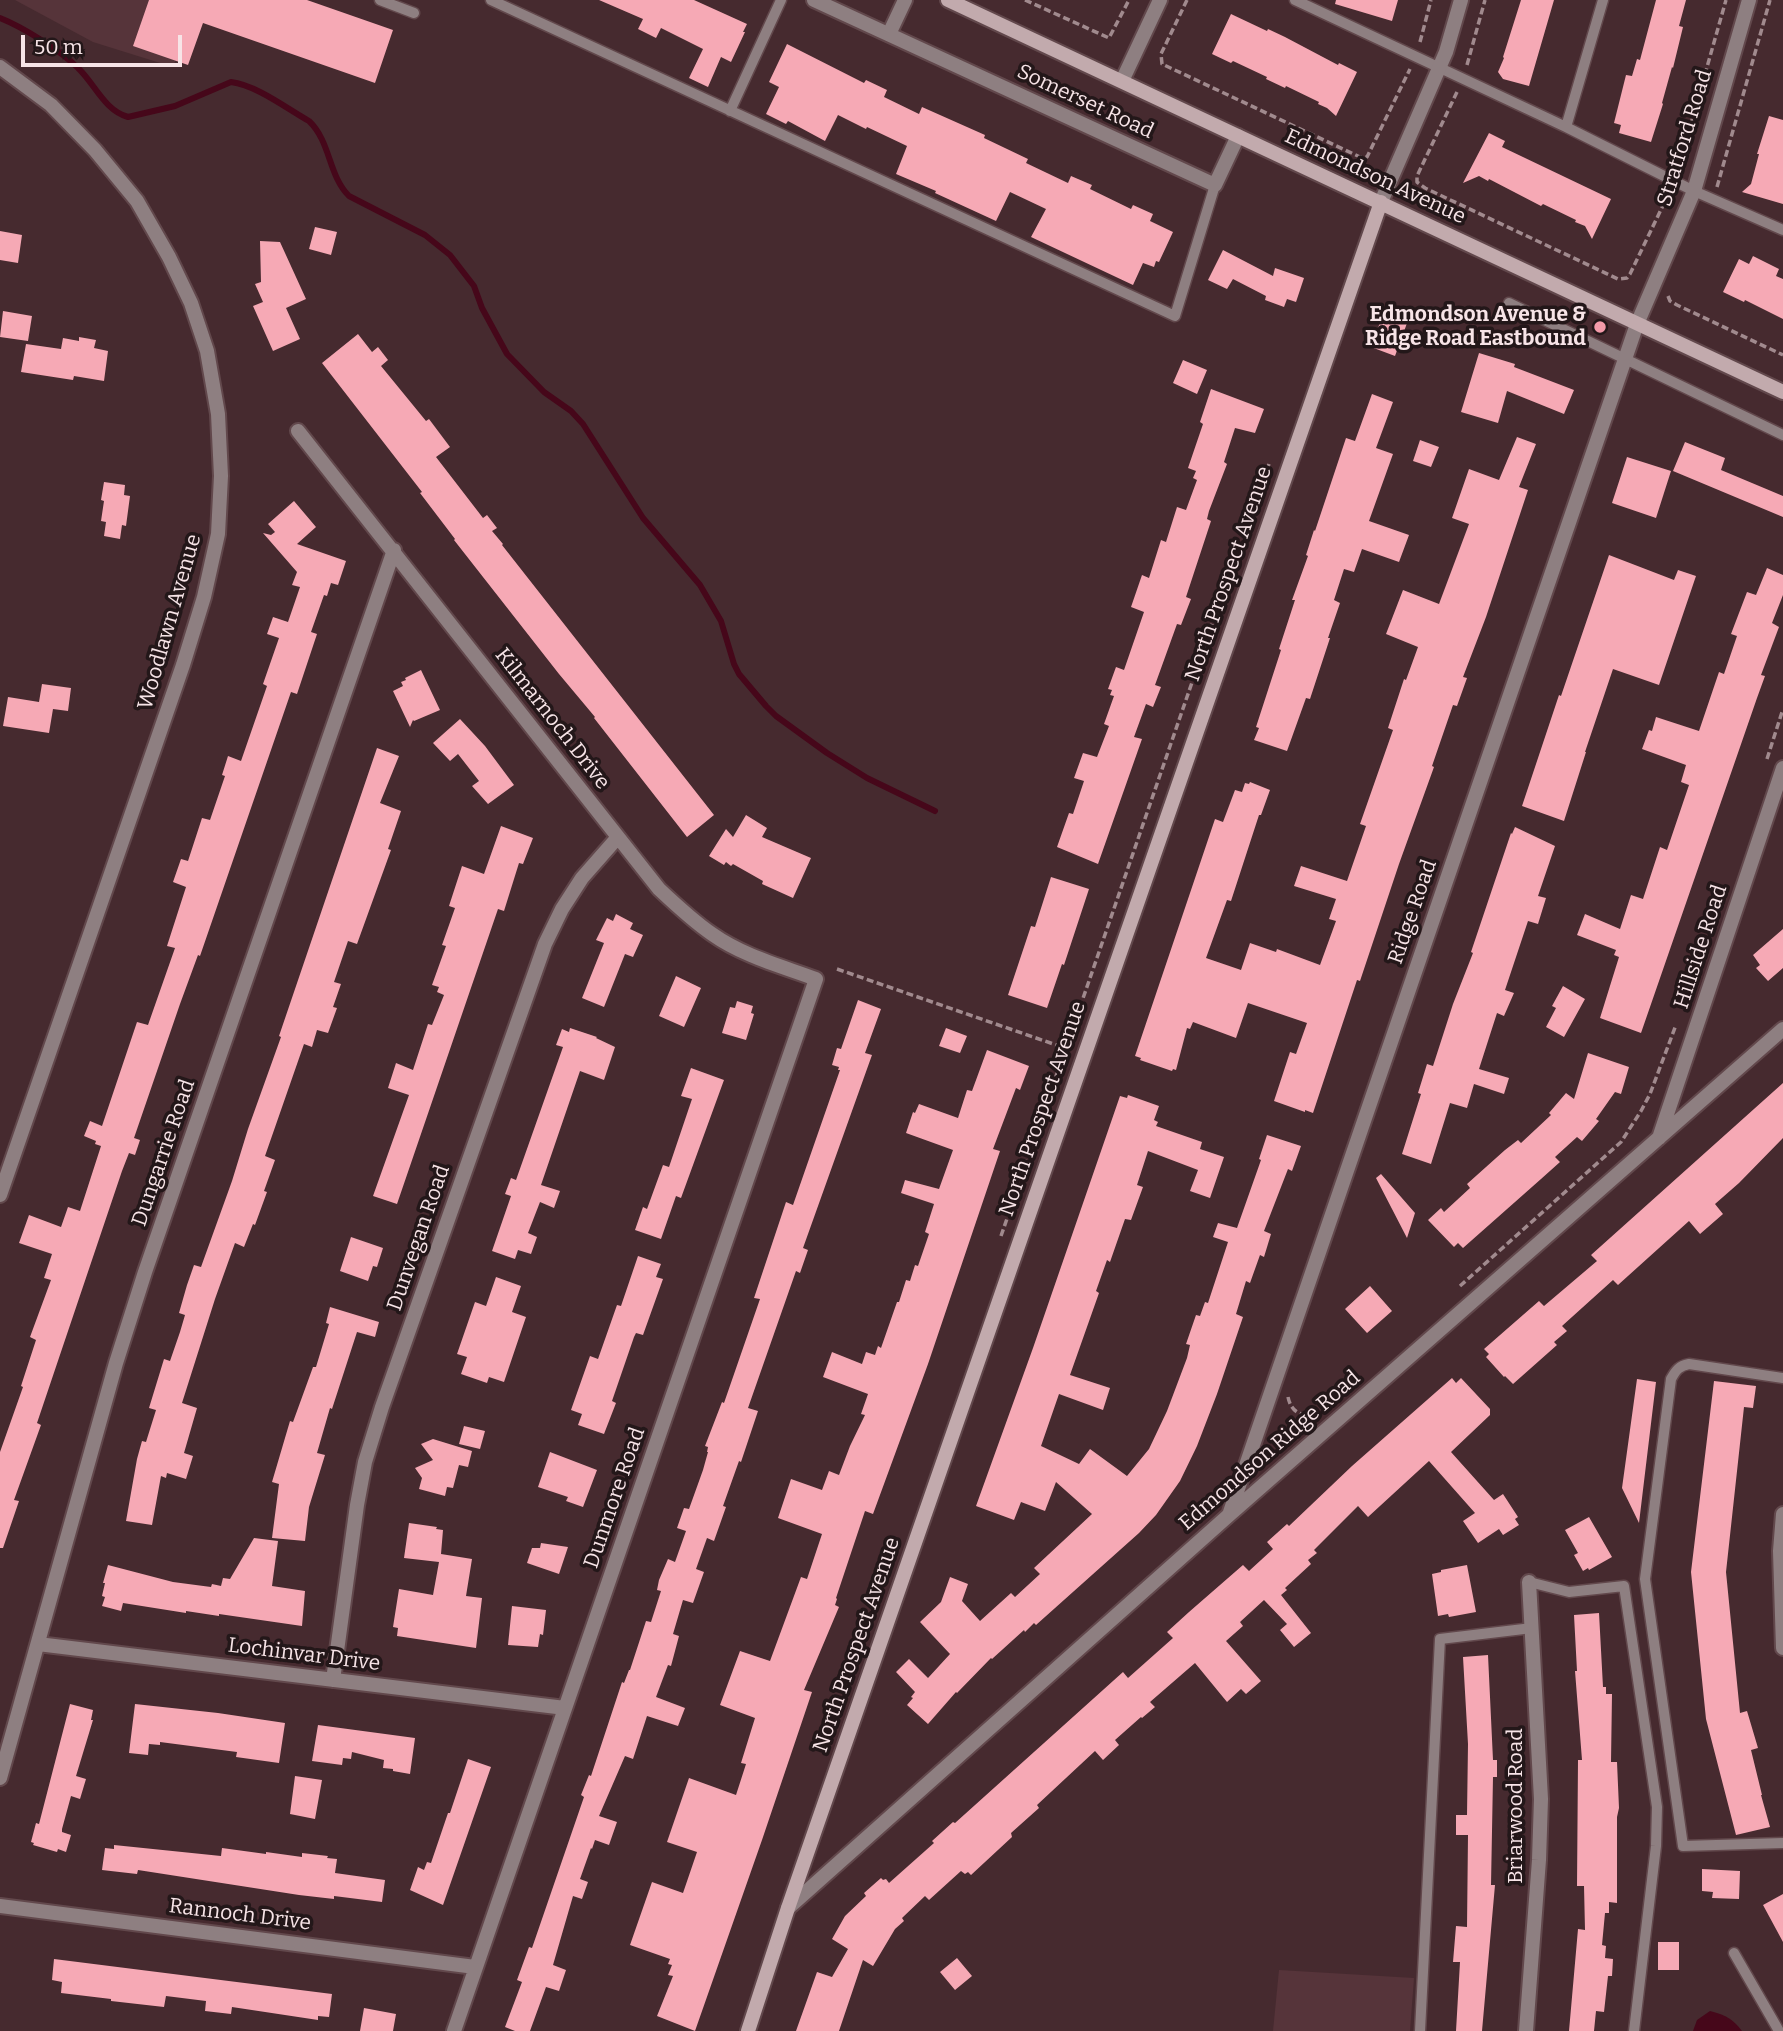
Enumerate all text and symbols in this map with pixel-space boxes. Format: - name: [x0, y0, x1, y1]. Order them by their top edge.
- scale bar: [24, 21, 186, 65]
- text: 50 m: [34, 34, 83, 60]
- street label: Somerset Road: [1013, 59, 1157, 145]
- street label: Stratford Road: [1652, 67, 1718, 209]
- street label: Edmondson Avenue: [1281, 124, 1469, 230]
- place label: Edmondson Avenue & Ridge Road Eastbound: [1365, 302, 1586, 352]
- marker: Edmondson Avenue & Ridge Road Eastbound: [1592, 319, 1608, 335]
- street label: North Prospect Avenue: [1180, 463, 1278, 685]
- street label: Woodlawn Avenue: [133, 531, 207, 713]
- street label: Kilmarnoch Drive: [489, 643, 615, 795]
- street label: Ridge Road: [1383, 856, 1443, 968]
- street label: Hillside Road: [1669, 882, 1733, 1012]
- street label: North Prospect Avenue: [994, 998, 1092, 1220]
- street label: Dungarrie Road: [127, 1076, 201, 1230]
- street label: Dunvegan Road: [382, 1162, 456, 1314]
- street label: Edmondson Ridge Road: [1174, 1366, 1366, 1536]
- street label: Dunmore Road: [579, 1424, 651, 1572]
- street label: North Prospect Avenue: [808, 1534, 906, 1756]
- street label: Lochinvar Drive: [226, 1633, 382, 1677]
- street label: Briarwood Road: [1503, 1728, 1529, 1884]
- street label: Rannoch Drive: [167, 1894, 313, 1936]

